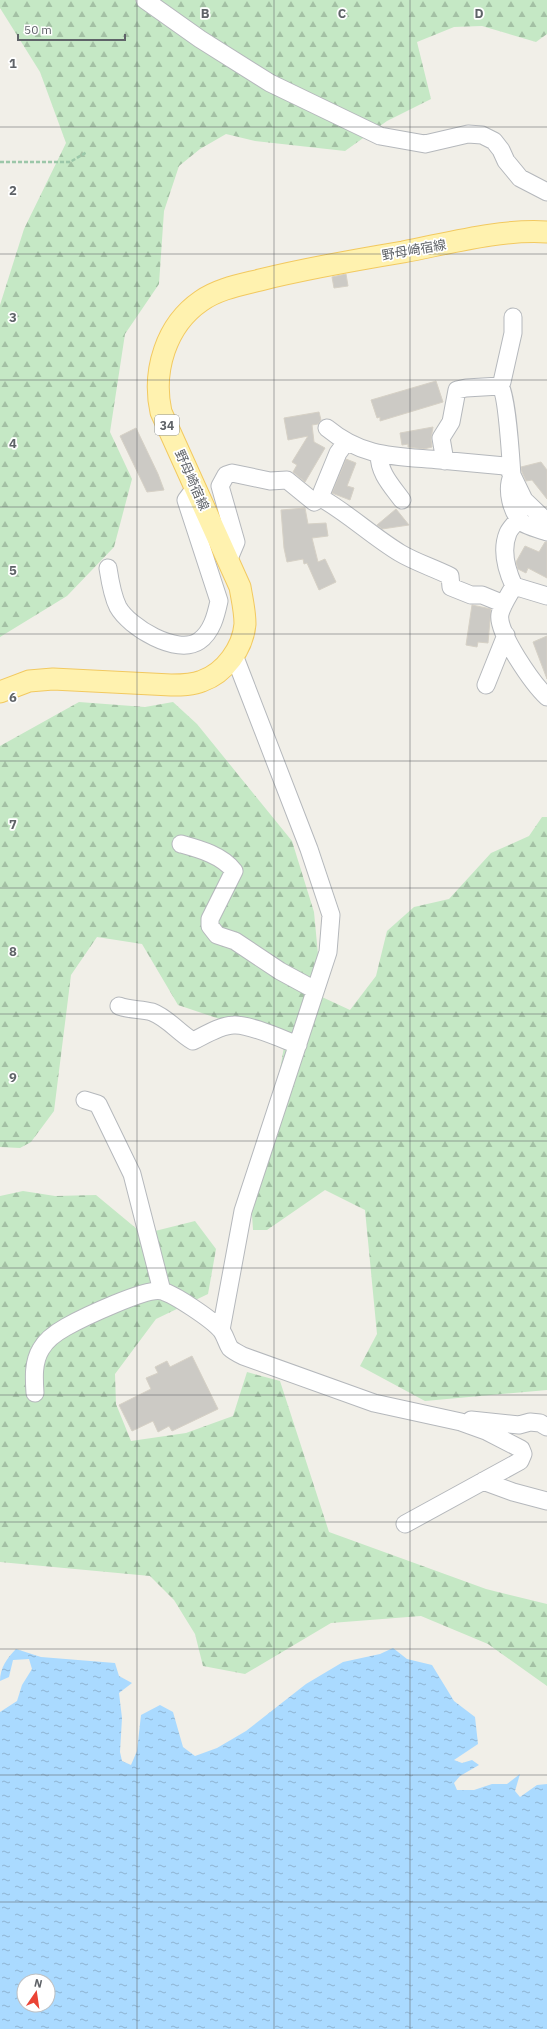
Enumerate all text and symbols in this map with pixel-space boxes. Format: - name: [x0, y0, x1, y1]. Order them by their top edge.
- text: B: [201, 5, 210, 22]
- text: C: [338, 5, 347, 22]
- text: D: [474, 5, 484, 22]
- scale bar: [18, 16, 125, 42]
- text: 50 m: [24, 22, 52, 37]
- text: 1: [9, 55, 17, 72]
- text: 2: [9, 182, 17, 199]
- street label: 野母崎宿線: [381, 236, 447, 264]
- text: 3: [9, 309, 17, 326]
- road number: 34: [155, 415, 179, 435]
- text: 4: [9, 435, 17, 452]
- street label: 野母崎宿線: [171, 447, 213, 513]
- text: 5: [9, 562, 17, 579]
- text: 6: [9, 689, 17, 706]
- text: 7: [9, 816, 17, 833]
- text: 8: [9, 943, 17, 960]
- text: 9: [9, 1069, 17, 1086]
- north arrow: [16, 1973, 56, 2013]
- text: N: [33, 1976, 44, 1991]

